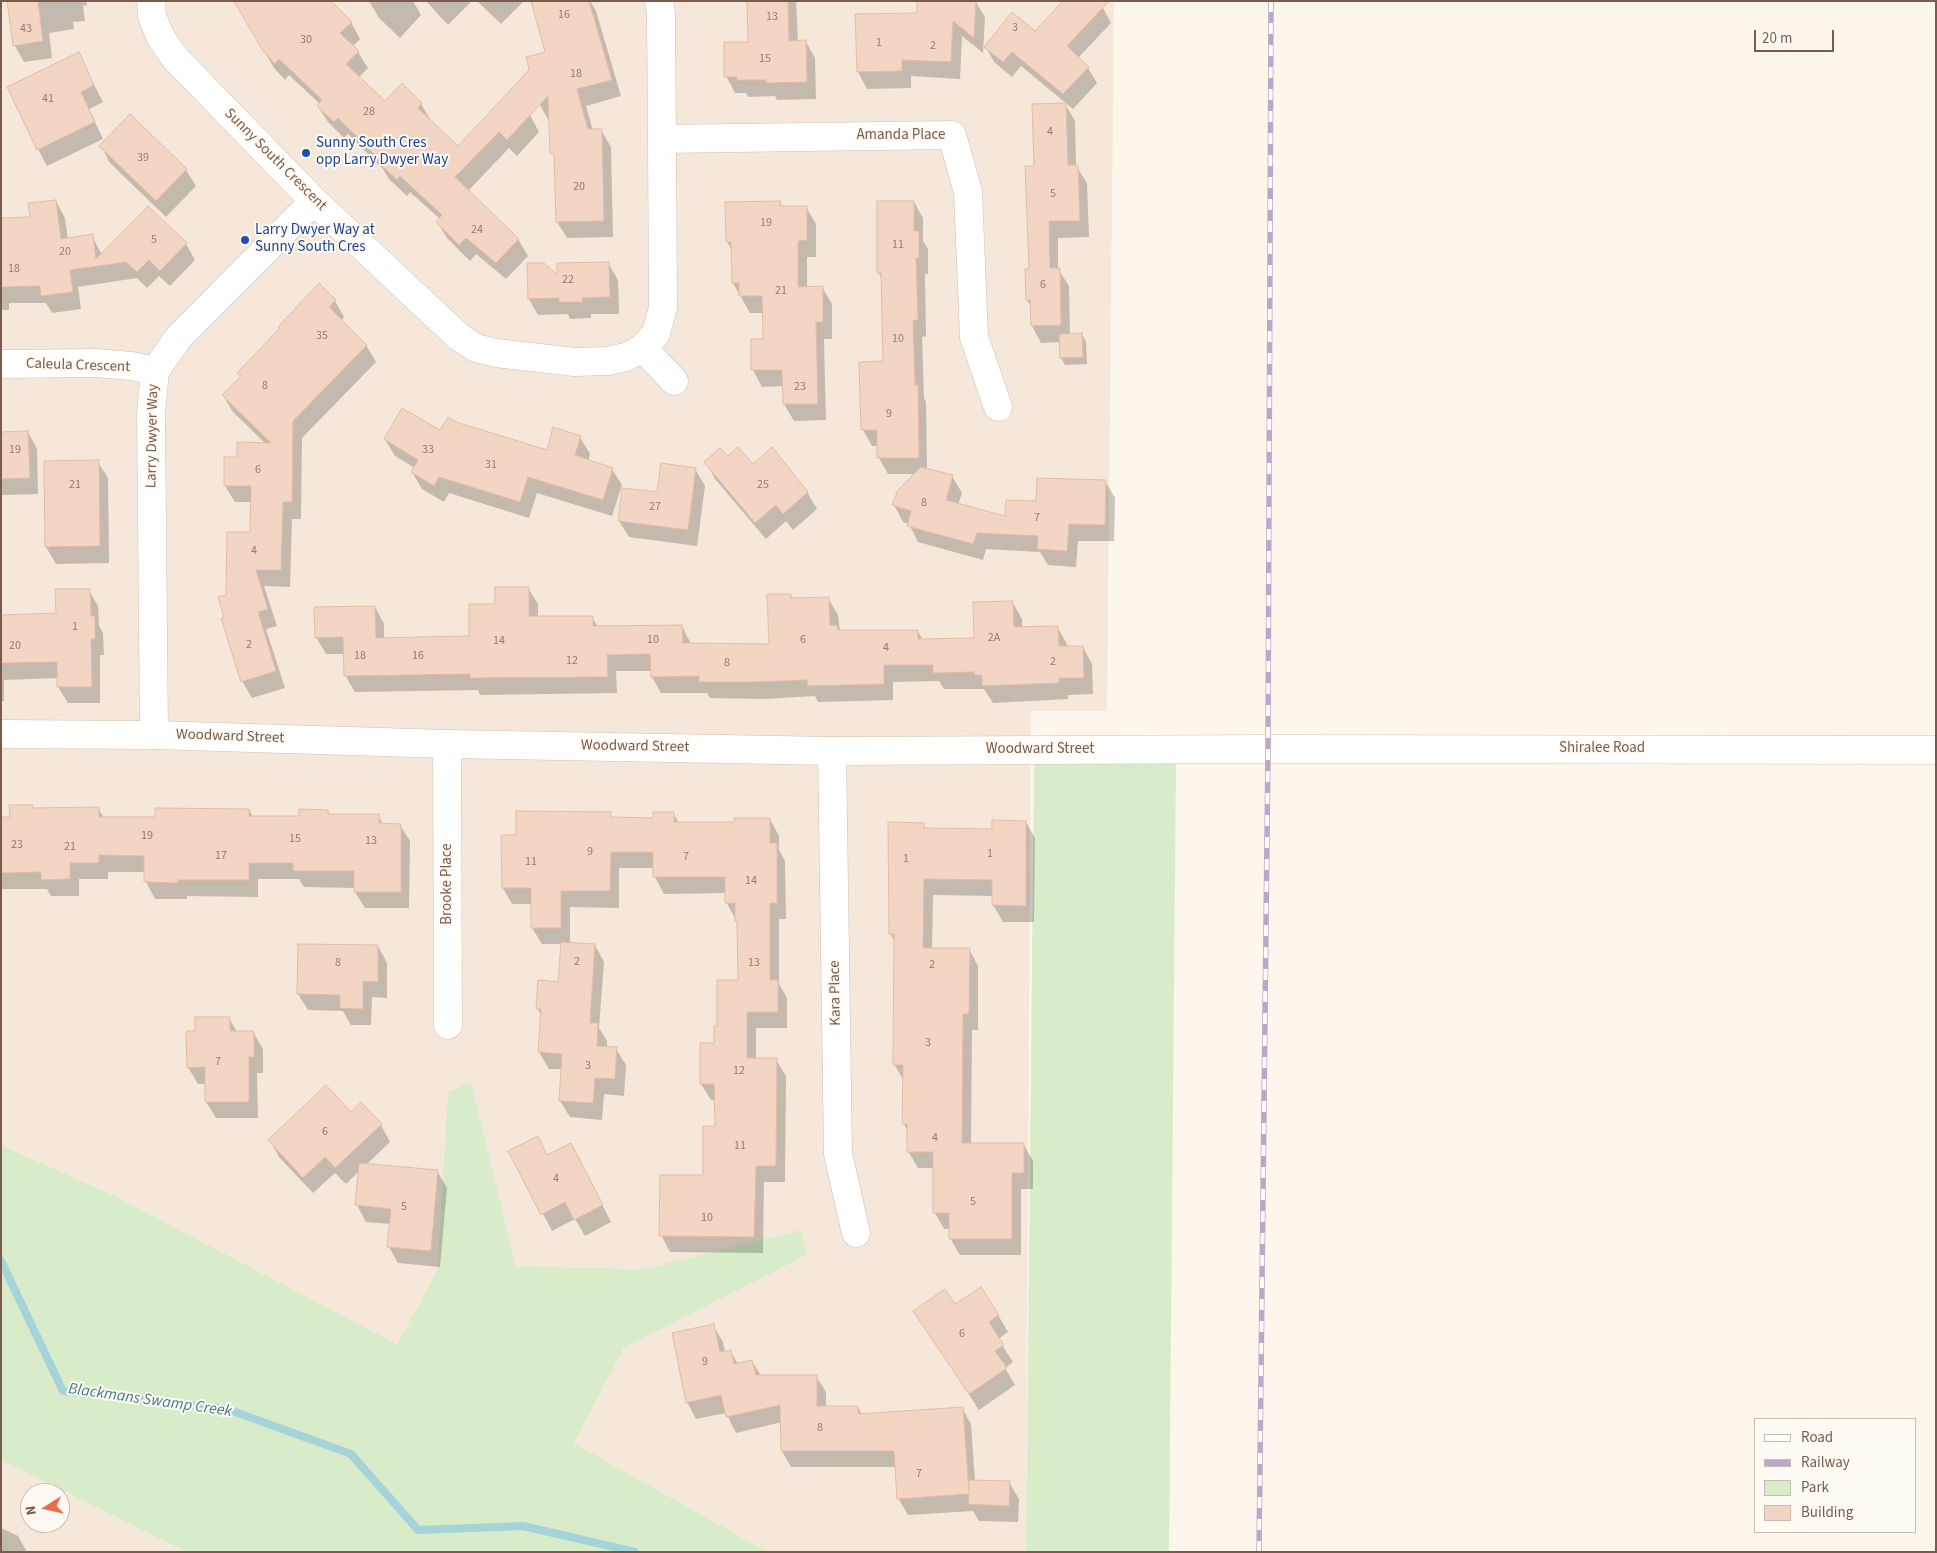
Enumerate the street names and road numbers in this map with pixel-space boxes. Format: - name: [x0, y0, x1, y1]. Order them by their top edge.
- street label: Sunny South Crescent: [220, 105, 330, 215]
- street label: Amanda Place: [856, 127, 946, 145]
- street label: Caleula Crescent: [25, 355, 131, 377]
- street label: Larry Dwyer Way: [143, 384, 163, 488]
- street label: Woodward Street: [175, 726, 285, 748]
- street label: Woodward Street: [581, 737, 689, 757]
- street label: Shiralee Road: [1559, 740, 1645, 758]
- street label: Woodward Street: [986, 741, 1094, 759]
- street label: Brooke Place: [439, 843, 457, 925]
- street label: Kara Place: [826, 960, 846, 1026]

